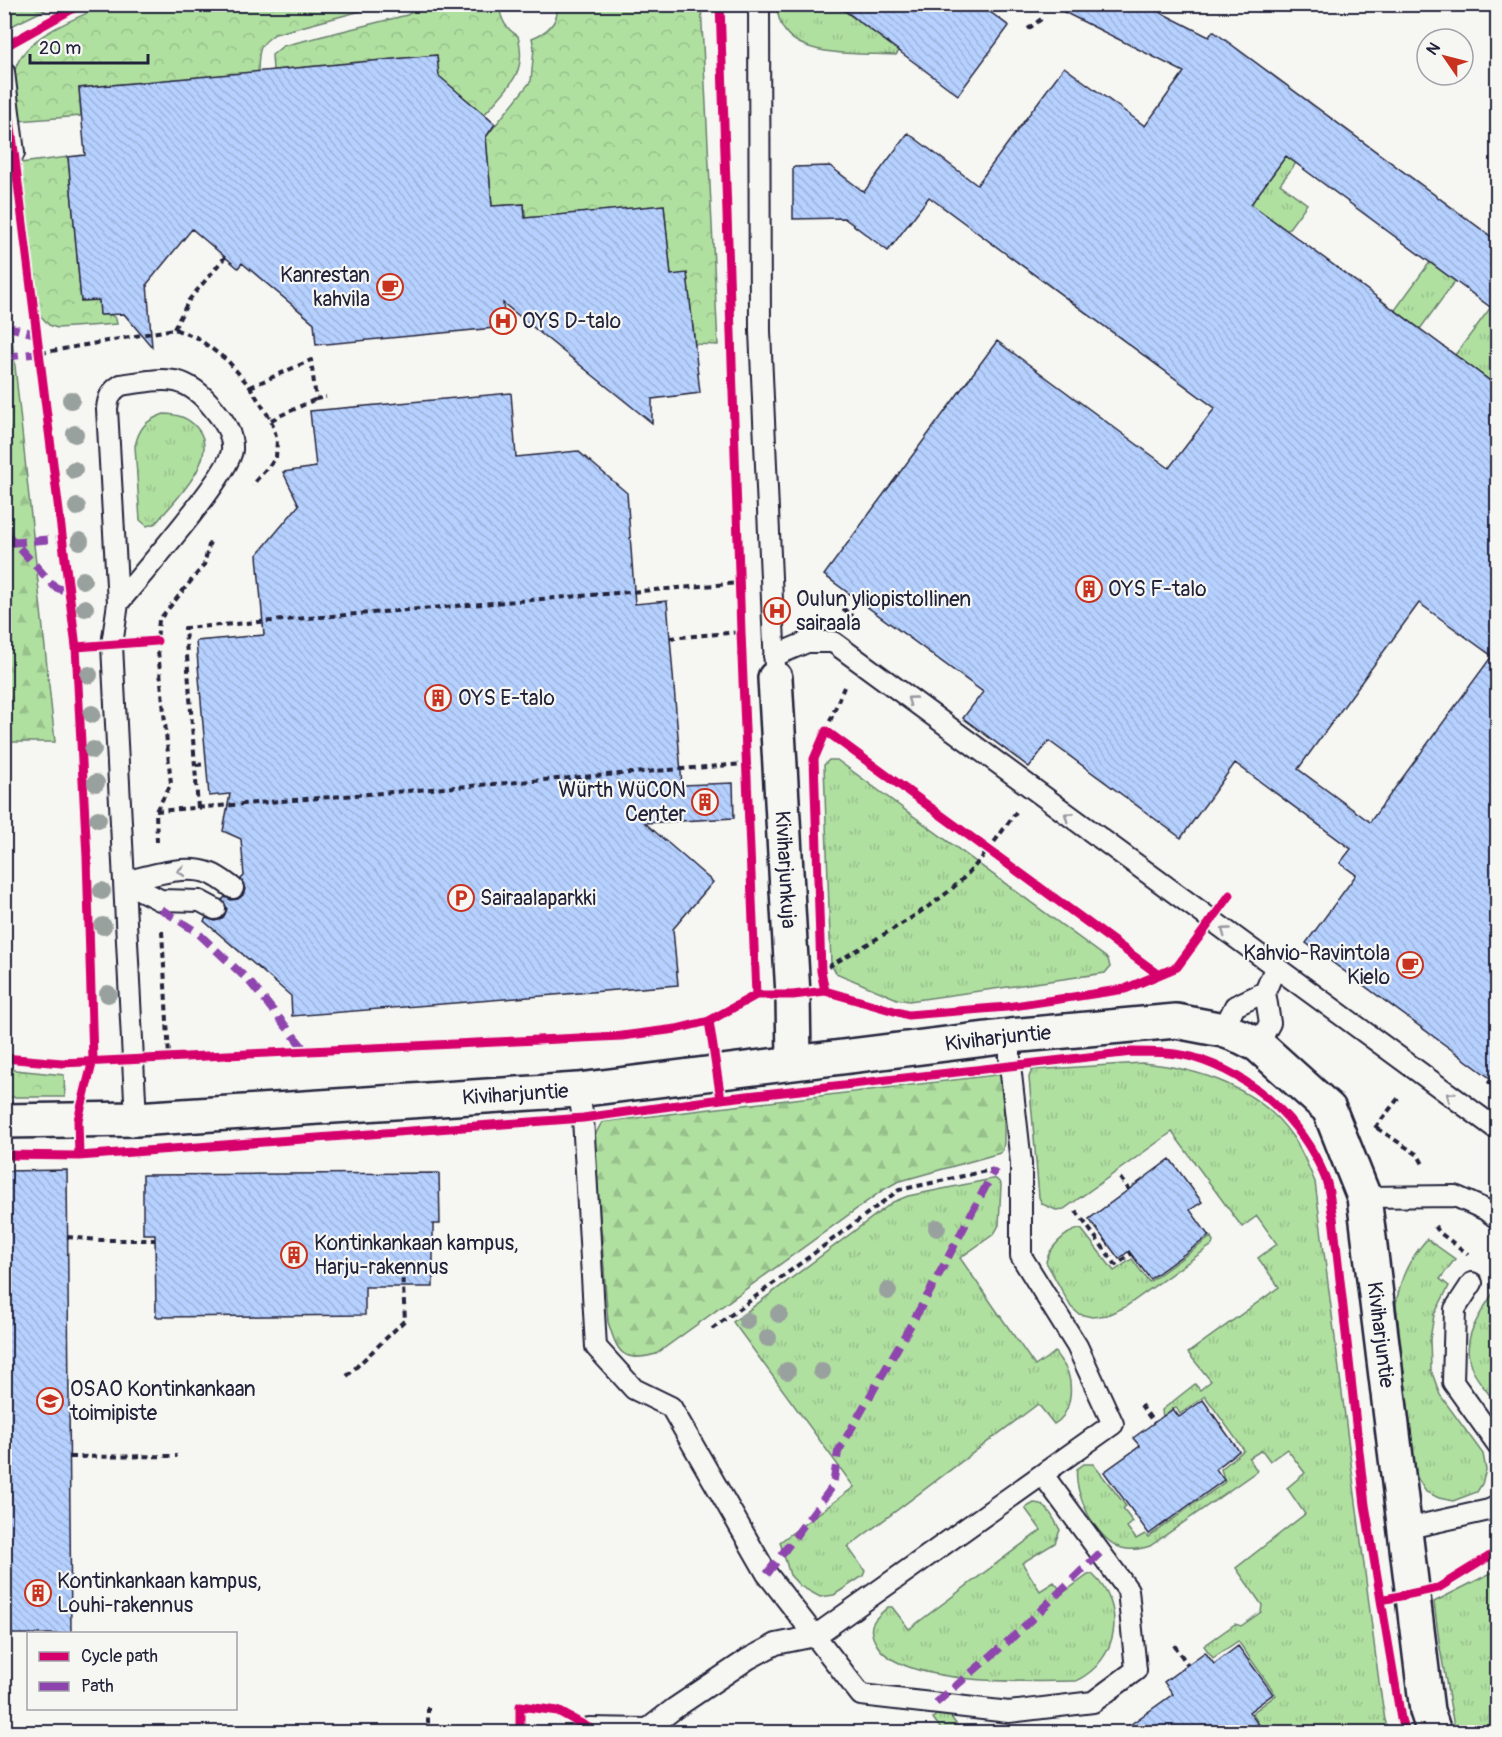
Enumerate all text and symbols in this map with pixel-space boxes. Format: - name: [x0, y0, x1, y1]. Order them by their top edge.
- scale bar: [30, 27, 148, 65]
- north arrow: [1415, 27, 1475, 87]
- text: 20 m: [39, 37, 81, 60]
- text: N: [1422, 39, 1445, 59]
- place label: Kanrestan kahvila: [280, 262, 370, 313]
- cafe icon: Kanrestan kahvila: [375, 272, 405, 302]
- hospital icon: OYS D-talo: [488, 306, 518, 336]
- place label: OYS D-talo: [522, 308, 621, 335]
- building icon: OYS F-talo: [1074, 574, 1104, 604]
- place label: OYS F-talo: [1108, 576, 1206, 603]
- place label: Oulun yliopistollinen sairaala: [796, 586, 971, 637]
- hospital icon: Oulun yliopistollinen sairaala: [762, 596, 792, 626]
- building icon: OYS E-talo: [423, 683, 453, 713]
- place label: OYS E-talo: [458, 685, 555, 712]
- one-way arrow: [907, 696, 918, 707]
- place label: Würth WüCON Center: [558, 777, 686, 828]
- building icon: Würth WüCON Center: [690, 787, 720, 817]
- street label: Kiviharjunkuja: [769, 810, 802, 929]
- one-way arrow: [1063, 812, 1074, 823]
- one-way arrow: [176, 864, 185, 877]
- parking icon: Sairaalaparkki: [446, 883, 476, 913]
- place label: Sairaalaparkki: [480, 885, 596, 912]
- one-way arrow: [1220, 928, 1231, 939]
- place label: Kahvio-Ravintola Kielo: [1243, 940, 1390, 991]
- cafe icon: Kahvio-Ravintola Kielo: [1395, 950, 1425, 980]
- street label: Kiviharjuntie: [943, 1019, 1053, 1058]
- street label: Kiviharjuntie: [461, 1078, 570, 1112]
- one-way arrow: [1445, 1092, 1456, 1103]
- place label: Kontinkankaan kampus, Harju-rakennus: [314, 1230, 518, 1281]
- building icon: Kontinkankaan kampus, Harju-rakennus: [279, 1240, 309, 1270]
- street label: Kiviharjuntie: [1360, 1280, 1400, 1390]
- place label: OSAO Kontinkankaan toimipiste: [69, 1376, 256, 1427]
- school or university icon: OSAO Kontinkankaan toimipiste: [35, 1386, 65, 1416]
- place label: Kontinkankaan kampus, Louhi-rakennus: [57, 1568, 261, 1619]
- building icon: Kontinkankaan kampus, Louhi-rakennus: [23, 1578, 53, 1608]
- legend: [27, 1632, 237, 1710]
- text: Cycle path: [81, 1645, 158, 1668]
- text: Path: [81, 1675, 114, 1698]

